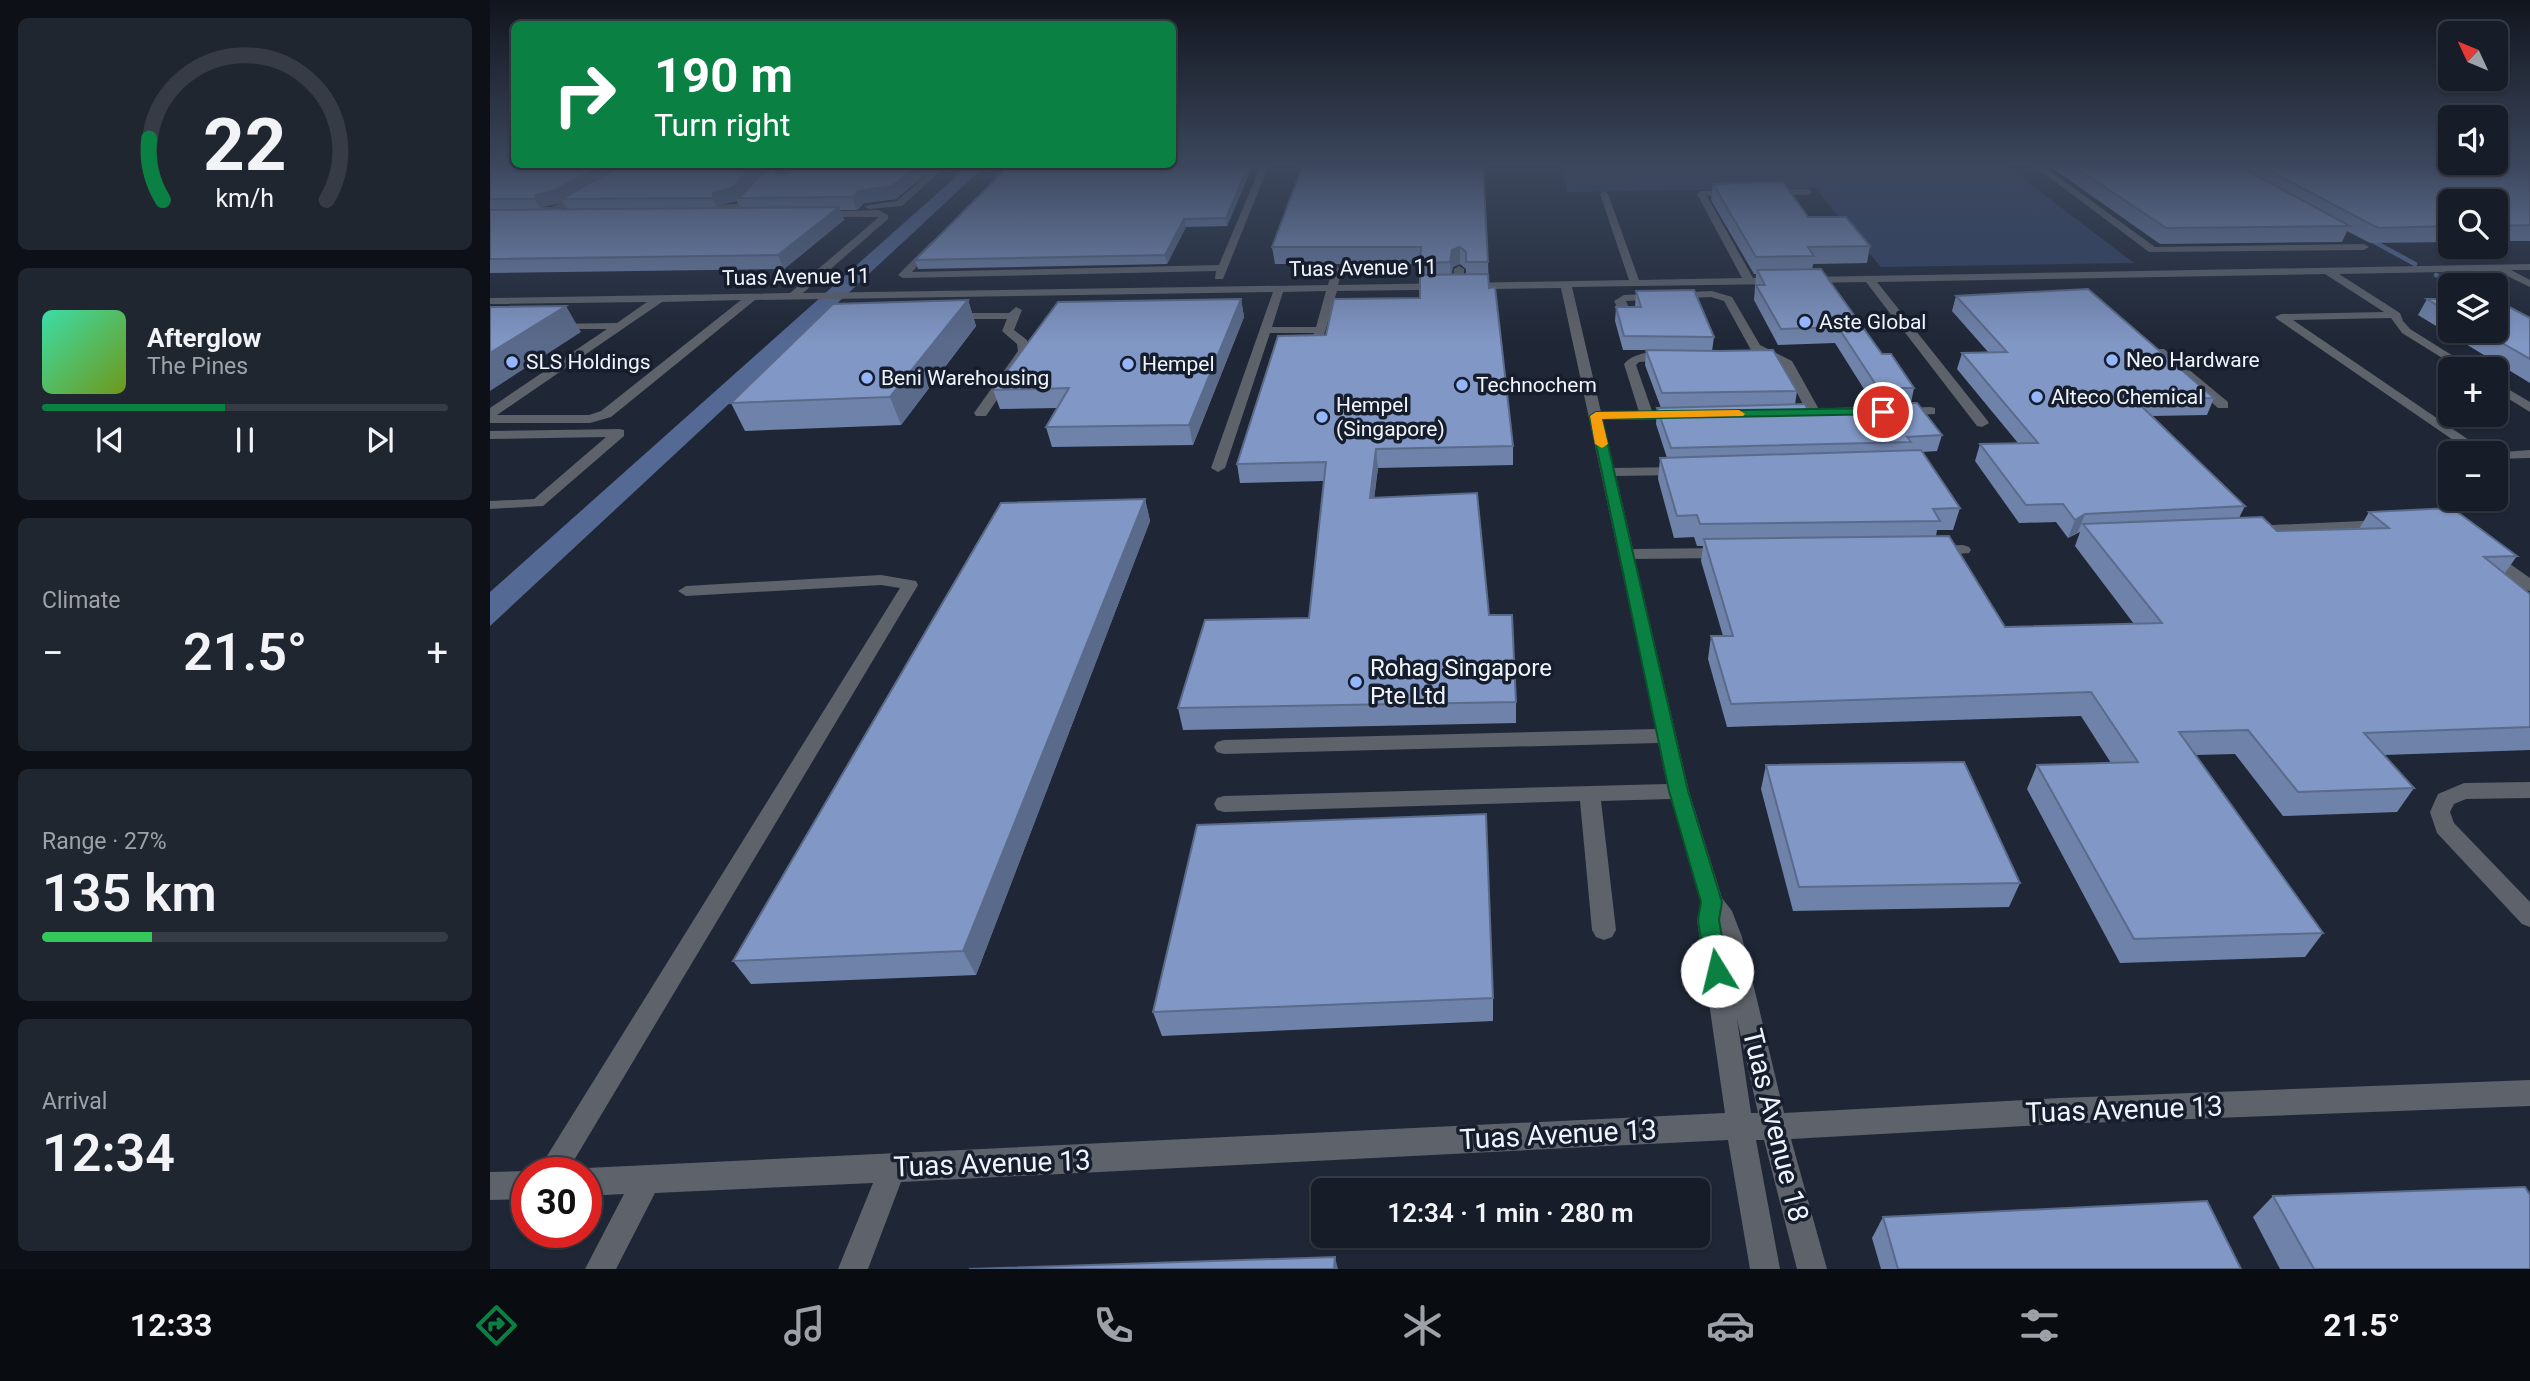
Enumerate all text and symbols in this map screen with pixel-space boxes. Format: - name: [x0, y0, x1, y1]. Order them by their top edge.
- north arrow: [2438, 21, 2508, 91]
- map controls: [2438, 21, 2508, 511]
- text: 190 m: [654, 47, 793, 104]
- icon: right: [539, 49, 630, 140]
- text: 22: [203, 102, 287, 188]
- button: sound: [2438, 105, 2508, 175]
- text: Turn right: [654, 106, 790, 144]
- text: km/h: [216, 184, 274, 213]
- button: search: [2438, 189, 2508, 259]
- street label: Tuas Avenue 11: [1289, 255, 1437, 281]
- street label: Tuas Avenue 11: [722, 264, 870, 290]
- button: layers: [2438, 273, 2508, 343]
- place label: Aste Global: [1819, 310, 1926, 334]
- marker: Aste Global: [1797, 314, 1813, 330]
- text: Afterglow: [147, 323, 261, 353]
- place label: Neo Hardware: [2126, 348, 2260, 372]
- place label: SLS Holdings: [526, 350, 651, 374]
- place label: Hempel: [1142, 352, 1215, 376]
- marker: Neo Hardware: [2104, 352, 2120, 368]
- text: The Pines: [147, 353, 248, 380]
- marker: SLS Holdings: [504, 354, 520, 370]
- marker: Hempel: [1120, 356, 1136, 372]
- button: +: [2438, 357, 2508, 427]
- place label: Beni Warehousing: [881, 366, 1049, 390]
- marker: Beni Warehousing: [859, 370, 875, 386]
- place label: Technochem: [1476, 373, 1597, 397]
- marker: Technochem: [1454, 377, 1470, 393]
- pin: [1853, 382, 1913, 442]
- place label: Alteco Chemical: [2051, 385, 2203, 409]
- marker: Alteco Chemical: [2029, 389, 2045, 405]
- place label: Hempel (Singapore): [1336, 393, 1445, 441]
- icon: arrive: [1864, 393, 1902, 431]
- marker: Hempel (Singapore): [1314, 409, 1330, 425]
- icon: previous: [91, 421, 129, 459]
- icon: pause: [226, 421, 264, 459]
- icon: next: [361, 421, 399, 459]
- button: −: [2438, 441, 2508, 511]
- text: Climate: [42, 587, 121, 614]
- text: 21.5°: [183, 622, 307, 683]
- text: −: [42, 631, 64, 675]
- text: +: [426, 631, 448, 675]
- place label: Rohag Singapore Pte Ltd: [1370, 654, 1552, 710]
- marker: Rohag Singapore Pte Ltd: [1348, 674, 1364, 690]
- text: Range · 27%: [42, 828, 167, 855]
- text: 135 km: [42, 863, 217, 924]
- position arrow: [1680, 934, 1754, 1008]
- street label: Tuas Avenue 18: [1736, 1025, 1815, 1225]
- text: Arrival: [42, 1088, 107, 1115]
- street label: Tuas Avenue 13: [2025, 1090, 2223, 1129]
- street label: Tuas Avenue 13: [1459, 1113, 1657, 1156]
- text: 12:34: [42, 1123, 175, 1184]
- street label: Tuas Avenue 13: [893, 1144, 1091, 1183]
- speed limit sign: 30: [511, 1157, 602, 1248]
- text: 12:34 · 1 min · 280 m: [1387, 1198, 1634, 1228]
- icon: directions: [472, 1301, 521, 1350]
- icon: music: [780, 1301, 829, 1350]
- icon: phone: [1089, 1301, 1138, 1350]
- icon: climate: [1398, 1301, 1447, 1350]
- icon: car: [1706, 1301, 1755, 1350]
- icon: filters: [2015, 1301, 2064, 1350]
- text: 12:33: [130, 1306, 212, 1344]
- text: 21.5°: [2323, 1306, 2400, 1344]

